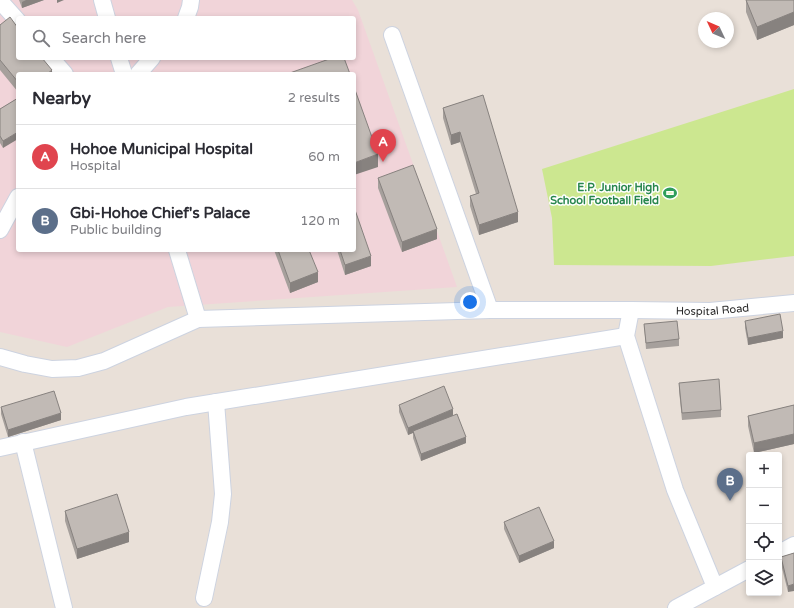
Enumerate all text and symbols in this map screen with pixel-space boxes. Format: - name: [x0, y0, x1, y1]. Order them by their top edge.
- north arrow: [698, 12, 734, 48]
- search box: [16, 16, 356, 60]
- icon: search: [30, 27, 52, 49]
- text: Search here: [62, 29, 146, 47]
- text: Nearby: [32, 88, 91, 109]
- text: 2 results: [288, 90, 340, 106]
- pin: A: [370, 129, 396, 162]
- text: Hohoe Municipal Hospital: [70, 140, 253, 158]
- text: A: [40, 149, 50, 165]
- text: 60 m: [308, 149, 340, 165]
- text: Hospital: [70, 158, 121, 174]
- place label: E.P. Junior High School Football Field: [550, 181, 659, 207]
- sports icon: E.P. Junior High School Football Field: [662, 185, 678, 201]
- text: Gbi-Hohoe Chief's Palace: [70, 204, 250, 222]
- text: B: [40, 213, 50, 229]
- text: 120 m: [300, 213, 340, 229]
- text: Public building: [70, 222, 162, 238]
- your location: [460, 292, 480, 312]
- street label: Hospital Road: [676, 301, 750, 317]
- map controls: [746, 452, 782, 596]
- button: +: [746, 452, 782, 488]
- pin: B: [717, 468, 743, 501]
- button: −: [746, 488, 782, 524]
- button: locate: [746, 524, 782, 560]
- button: layers: [746, 560, 782, 596]

